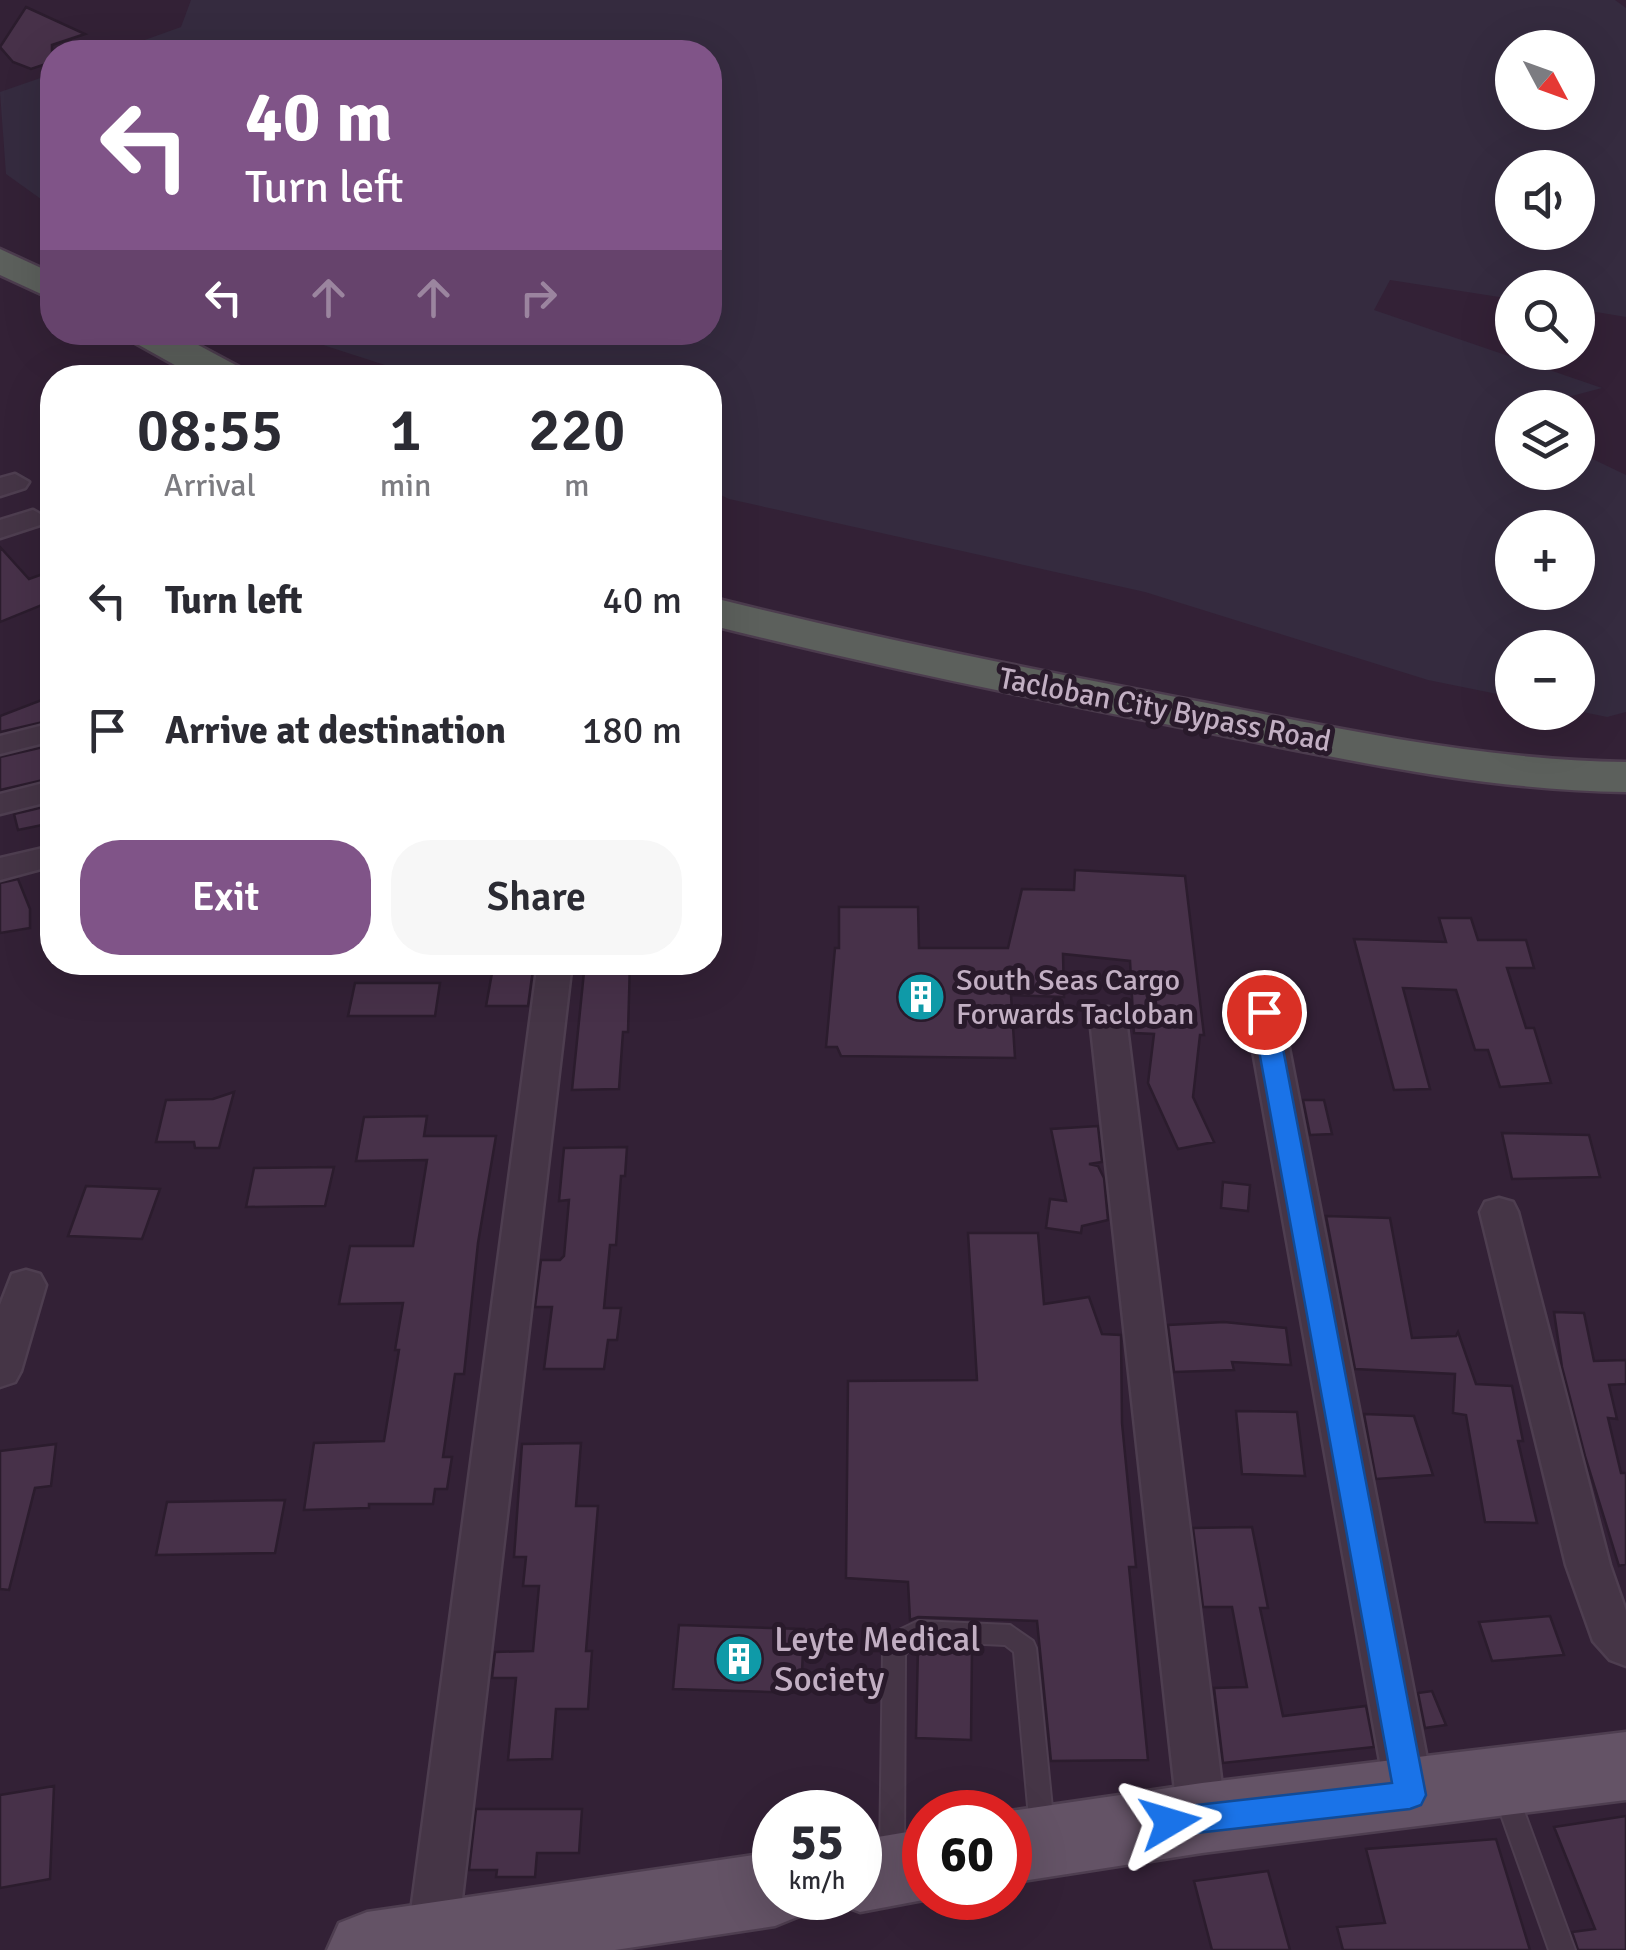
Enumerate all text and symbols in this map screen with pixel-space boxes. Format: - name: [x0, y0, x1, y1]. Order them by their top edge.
- north arrow: [1495, 30, 1595, 130]
- map controls: [1495, 30, 1595, 730]
- text: 40 m: [245, 74, 393, 160]
- icon: left: [80, 80, 210, 210]
- button: sound: [1495, 150, 1595, 250]
- text: Turn left: [245, 160, 404, 215]
- icon: left: [196, 270, 251, 325]
- icon: ahead: [301, 270, 356, 325]
- icon: ahead: [406, 270, 461, 325]
- icon: right: [511, 270, 566, 325]
- button: search: [1495, 270, 1595, 370]
- button: layers: [1495, 390, 1595, 490]
- text: 08:55: [137, 394, 283, 468]
- text: 1: [389, 394, 422, 468]
- text: 220: [528, 394, 625, 468]
- text: Arrival: [164, 466, 256, 505]
- text: min: [380, 466, 431, 505]
- text: m: [564, 466, 590, 505]
- button: +: [1495, 510, 1595, 610]
- icon: left: [80, 573, 135, 628]
- text: Turn left: [165, 577, 303, 624]
- text: 40 m: [602, 577, 682, 624]
- button: −: [1495, 630, 1595, 730]
- street label: Tacloban City Bypass Road: [996, 660, 1334, 760]
- icon: arrive: [80, 703, 135, 758]
- text: Arrive at destination: [165, 707, 506, 754]
- text: 180 m: [582, 707, 682, 754]
- button: Exit: [80, 840, 371, 955]
- button: Share: [391, 840, 682, 955]
- place label: South Seas Cargo Forwards Tacloban: [956, 962, 1194, 1033]
- pin: [1222, 970, 1307, 1055]
- building icon: South Seas Cargo Forwards Tacloban: [895, 971, 947, 1023]
- icon: arrive: [1237, 985, 1292, 1040]
- place label: Leyte Medical Society: [774, 1618, 981, 1701]
- building icon: Leyte Medical Society: [713, 1633, 765, 1685]
- position arrow: [1118, 1770, 1222, 1874]
- speed limit sign: 60: [902, 1790, 1032, 1920]
- text: 55: [790, 1812, 844, 1874]
- text: km/h: [789, 1865, 845, 1896]

